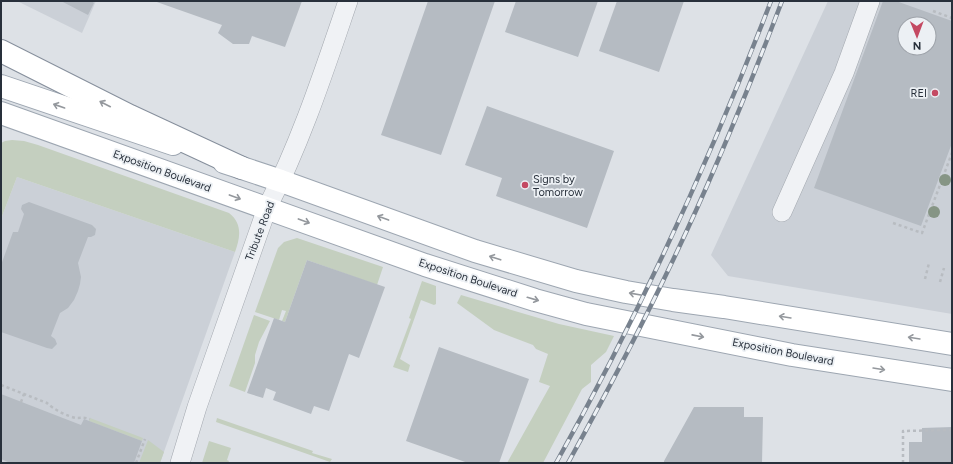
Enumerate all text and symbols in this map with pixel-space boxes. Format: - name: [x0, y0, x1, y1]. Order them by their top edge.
- north arrow: [897, 16, 937, 56]
- text: N: [913, 39, 922, 52]
- place label: REI: [911, 87, 927, 100]
- marker: REI: [930, 88, 940, 98]
- one-way arrow: [99, 99, 111, 107]
- one-way arrow: [53, 101, 65, 109]
- street label: Exposition Boulevard: [111, 147, 213, 195]
- place label: Signs by Tomorrow: [533, 173, 583, 199]
- marker: Signs by Tomorrow: [520, 180, 530, 190]
- one-way arrow: [229, 193, 241, 201]
- street label: Tribute Road: [243, 199, 277, 263]
- one-way arrow: [377, 214, 390, 221]
- one-way arrow: [297, 218, 309, 226]
- one-way arrow: [490, 253, 502, 261]
- street label: Exposition Boulevard: [417, 256, 519, 300]
- one-way arrow: [629, 290, 642, 298]
- one-way arrow: [526, 296, 539, 303]
- one-way arrow: [779, 313, 792, 321]
- one-way arrow: [691, 332, 704, 340]
- one-way arrow: [907, 334, 920, 342]
- street label: Exposition Boulevard: [731, 336, 835, 368]
- one-way arrow: [872, 365, 885, 373]

